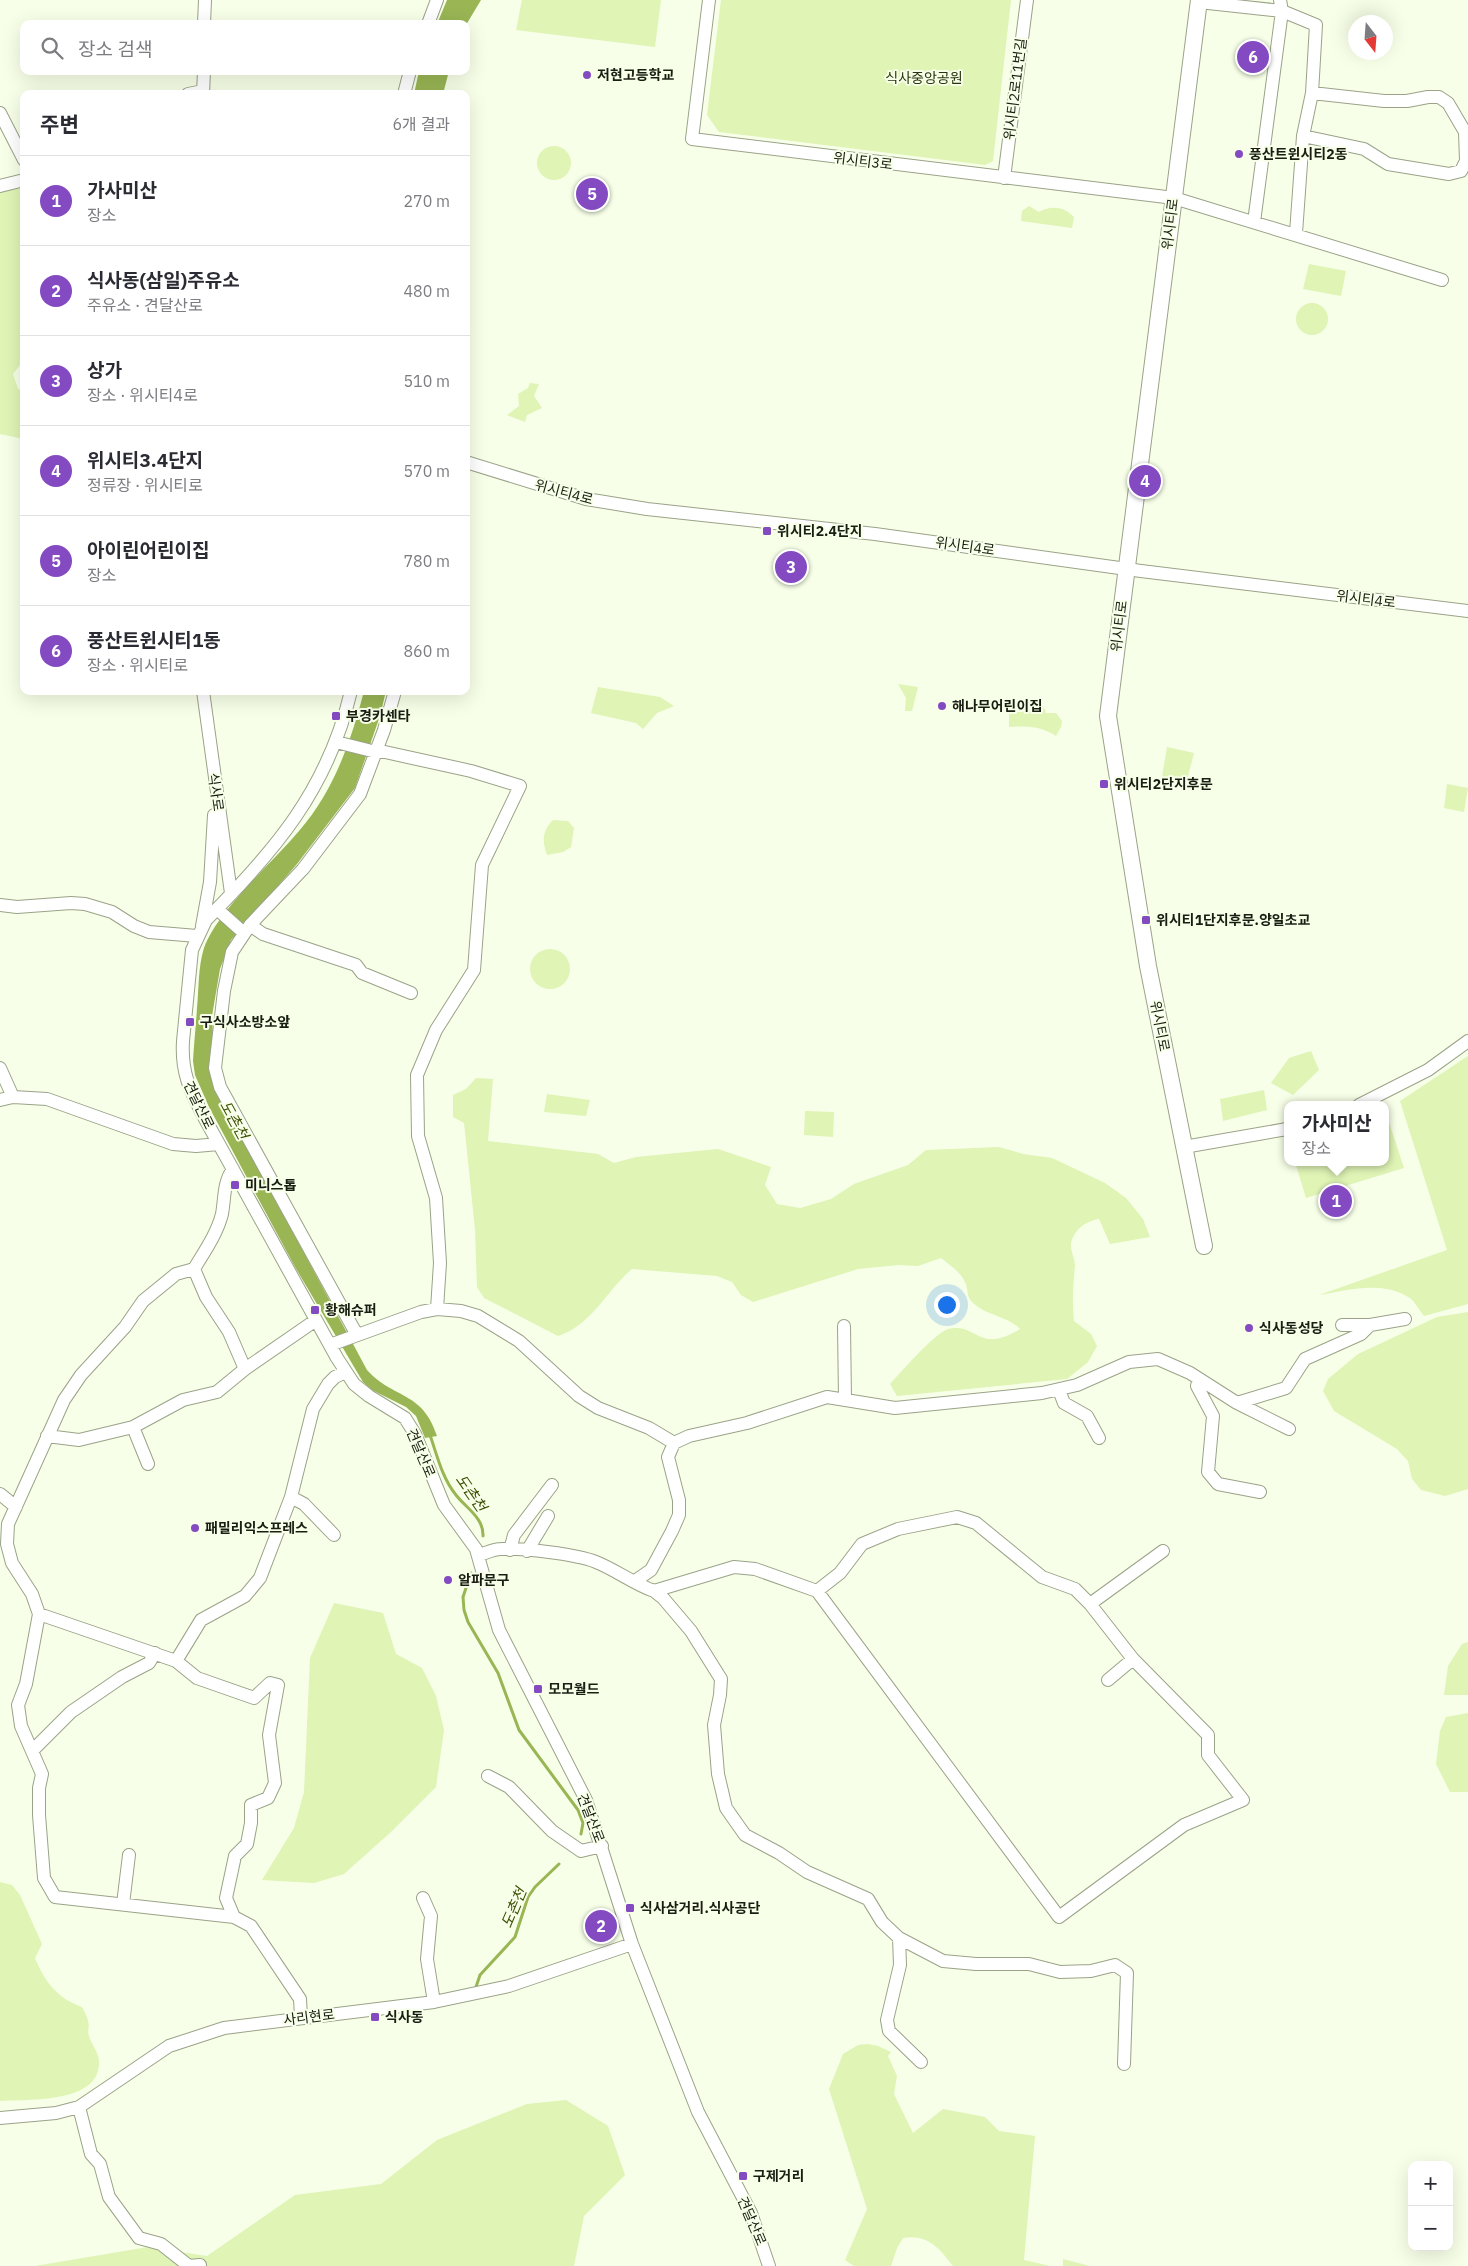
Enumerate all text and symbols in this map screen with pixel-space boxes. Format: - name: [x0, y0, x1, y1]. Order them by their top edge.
- north arrow: [1348, 15, 1393, 60]
- search box: [20, 20, 470, 75]
- icon: search: [38, 34, 66, 62]
- text: 장소 검색: [78, 37, 152, 61]
- street label: 위시티2로11번길: [1000, 37, 1030, 141]
- pin: 6: [1237, 38, 1269, 76]
- place label: 저현고등학교: [597, 66, 674, 84]
- marker: 저현고등학교: [581, 69, 593, 81]
- park label: 식사중앙공원: [885, 69, 963, 87]
- text: 주변: [40, 110, 79, 138]
- text: 6개 결과: [392, 114, 450, 134]
- place label: 풍산트윈시티2동: [1249, 145, 1348, 163]
- street label: 위시티3로: [832, 148, 894, 174]
- marker: 풍산트윈시티2동: [1233, 148, 1245, 160]
- pin: 5: [576, 175, 608, 213]
- text: 가사미산: [87, 178, 157, 202]
- text: 1: [51, 191, 61, 211]
- text: 270 m: [403, 191, 450, 211]
- street label: 위시티로: [1158, 197, 1182, 251]
- text: 장소: [87, 205, 116, 225]
- text: 식사동(삼일)주유소: [87, 268, 240, 292]
- text: 2: [51, 281, 61, 301]
- text: 480 m: [403, 281, 450, 301]
- text: 주유소 · 견달산로: [87, 295, 203, 315]
- text: 상가: [87, 358, 122, 382]
- text: 3: [51, 371, 61, 391]
- text: 510 m: [403, 371, 450, 391]
- text: 장소 · 위시티4로: [87, 385, 198, 405]
- text: 위시티3.4단지: [87, 448, 203, 472]
- text: 4: [51, 461, 61, 481]
- text: 570 m: [403, 461, 450, 481]
- pin: 4: [1129, 462, 1161, 500]
- text: 정류장 · 위시티로: [87, 475, 203, 495]
- street label: 위시티4로: [533, 476, 595, 508]
- place label: 위시티2.4단지: [777, 522, 863, 540]
- marker: 위시티2.4단지: [761, 525, 773, 537]
- street label: 위시티4로: [934, 533, 996, 559]
- text: 아이린어린이집: [87, 538, 209, 562]
- pin: 3: [775, 548, 807, 586]
- text: 5: [51, 551, 61, 571]
- text: 780 m: [403, 551, 450, 571]
- text: 장소: [87, 565, 116, 585]
- street label: 위시티4로: [1335, 586, 1397, 612]
- street label: 위시티로: [1107, 599, 1131, 653]
- text: 풍산트윈시티1동: [87, 628, 221, 652]
- text: 6: [51, 641, 61, 661]
- text: 860 m: [403, 641, 450, 661]
- text: 장소 · 위시티로: [87, 655, 188, 675]
- place label: 해나무어린이집: [952, 697, 1042, 715]
- marker: 해나무어린이집: [936, 700, 948, 712]
- place label: 부경카센타: [346, 707, 411, 725]
- marker: 부경카센타: [330, 710, 342, 722]
- street label: 식사로: [204, 772, 228, 813]
- place label: 위시티2단지후문: [1114, 775, 1213, 793]
- marker: 위시티2단지후문: [1098, 778, 1110, 790]
- place label: 위시티1단지후문.양일초교: [1156, 911, 1311, 929]
- marker: 위시티1단지후문.양일초교: [1140, 914, 1152, 926]
- street label: 위시티로: [1146, 999, 1174, 1053]
- place label: 구식사소방소앞: [200, 1013, 290, 1031]
- marker: 구식사소방소앞: [184, 1016, 196, 1028]
- street label: 견달산로: [180, 1078, 218, 1132]
- water label: 도촌천: [216, 1097, 254, 1144]
- popup: [1284, 1101, 1389, 1166]
- text: 가사미산: [1302, 1111, 1371, 1135]
- text: 장소: [1302, 1138, 1331, 1158]
- place label: 미니스톱: [245, 1176, 297, 1194]
- marker: 미니스톱: [229, 1179, 241, 1191]
- pin: 1: [1320, 1182, 1352, 1220]
- your location: [934, 1292, 960, 1318]
- place label: 황해슈퍼: [325, 1301, 377, 1319]
- marker: 황해슈퍼: [309, 1304, 321, 1316]
- place label: 식사동성당: [1259, 1319, 1324, 1337]
- marker: 식사동성당: [1243, 1322, 1255, 1334]
- street label: 견달산로: [403, 1426, 439, 1480]
- water label: 도촌천: [452, 1470, 492, 1517]
- place label: 패밀리익스프레스: [205, 1519, 308, 1537]
- marker: 패밀리익스프레스: [189, 1522, 201, 1534]
- place label: 알파문구: [458, 1571, 510, 1589]
- marker: 알파문구: [442, 1574, 454, 1586]
- place label: 모모월드: [548, 1680, 600, 1698]
- marker: 모모월드: [532, 1683, 544, 1695]
- street label: 견달산로: [573, 1791, 609, 1845]
- water label: 도촌천: [497, 1883, 531, 1931]
- place label: 식사삼거리.식사공단: [640, 1899, 760, 1917]
- marker: 식사삼거리.식사공단: [624, 1902, 636, 1914]
- pin: 2: [585, 1907, 617, 1945]
- street label: 사리현로: [282, 2005, 336, 2029]
- place label: 식사동: [385, 2008, 424, 2026]
- marker: 식사동: [369, 2011, 381, 2023]
- map controls: [1408, 2161, 1453, 2251]
- button: +: [1408, 2161, 1453, 2206]
- place label: 구제거리: [753, 2167, 805, 2185]
- marker: 구제거리: [737, 2170, 749, 2182]
- street label: 견달산로: [734, 2194, 770, 2248]
- button: −: [1408, 2206, 1453, 2251]

